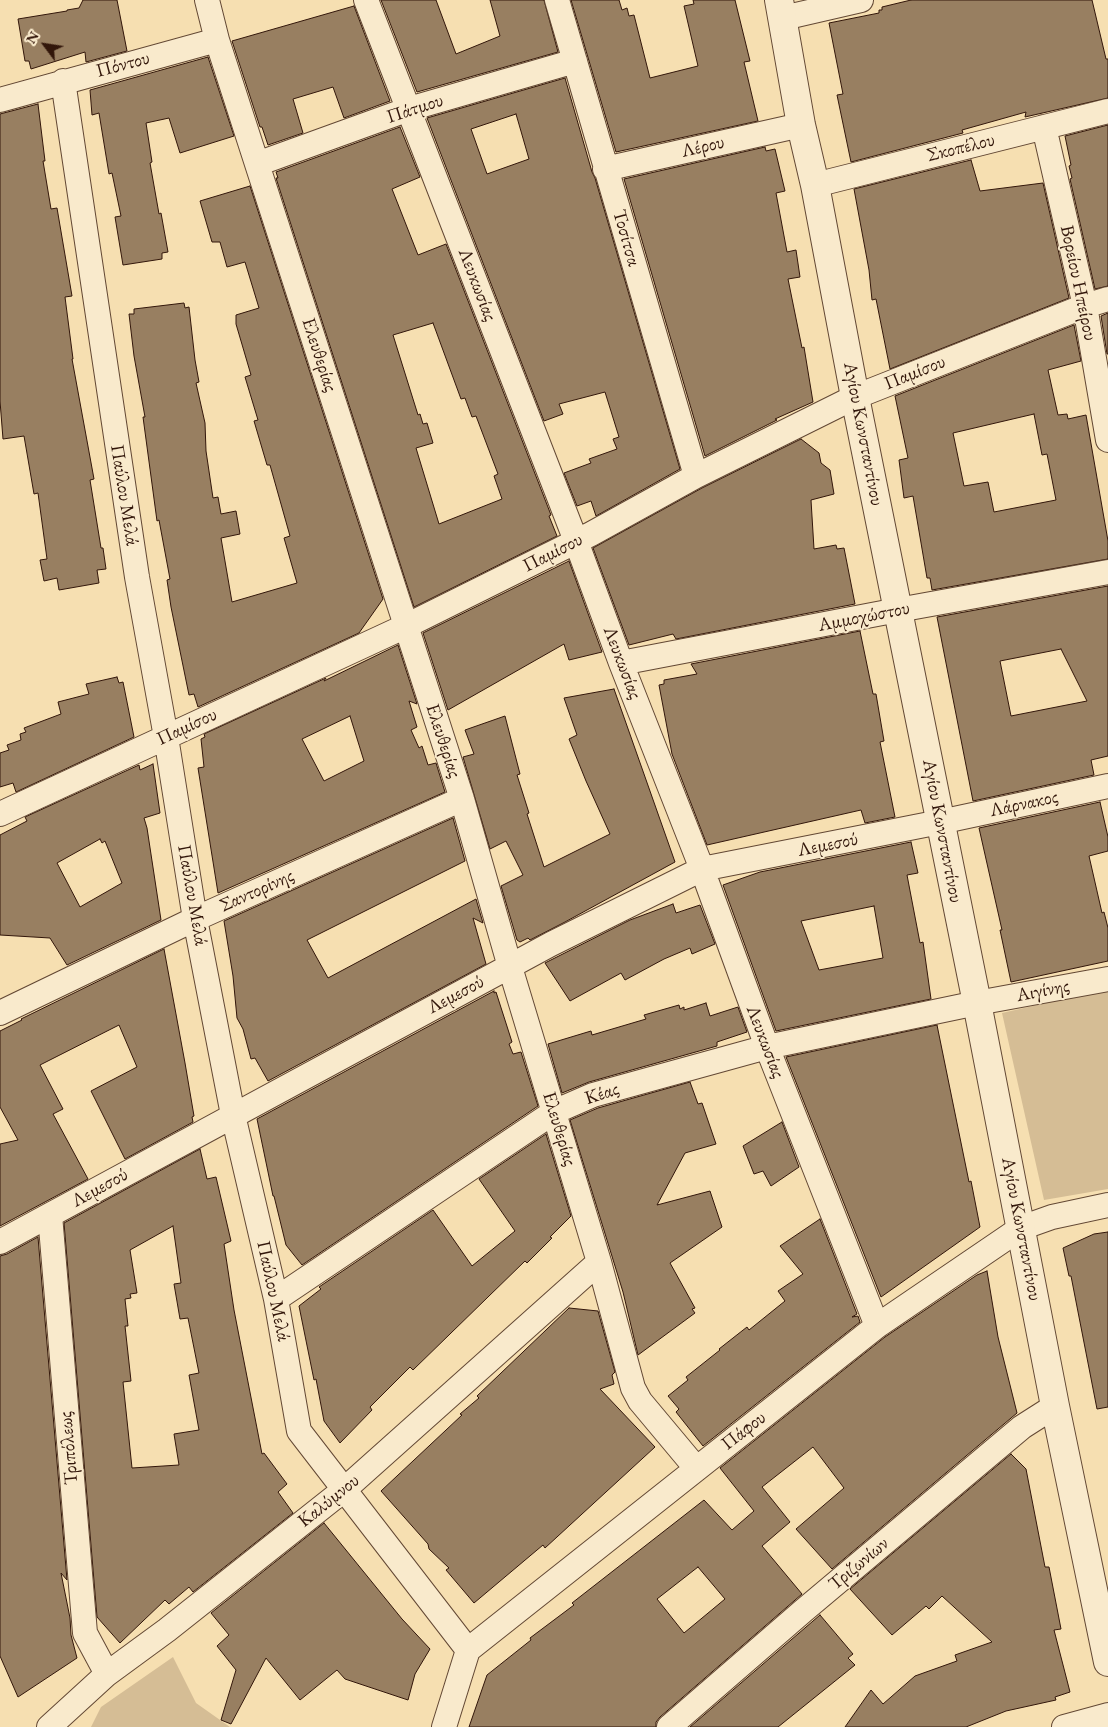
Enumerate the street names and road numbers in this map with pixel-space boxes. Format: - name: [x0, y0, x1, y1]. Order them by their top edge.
- street label: Πόντου: [94, 47, 152, 83]
- street label: Πάτμου: [384, 89, 446, 129]
- street label: Σκοπέλου: [925, 129, 997, 167]
- street label: Λέρου: [679, 131, 727, 163]
- street label: Τοσίτσα: [607, 207, 645, 269]
- street label: Βορείου Ηπείρου: [1055, 223, 1101, 343]
- street label: Λευκωσίας: [453, 245, 501, 325]
- street label: Ελευθερίας: [296, 315, 342, 395]
- street label: Παμίσου: [881, 350, 949, 396]
- street label: Αγίου Κωνσταντίνου: [838, 360, 888, 508]
- street label: Παύλου Μελά: [105, 443, 143, 547]
- street label: Παμίσου: [519, 528, 587, 578]
- street label: Αμμοχώστου: [816, 597, 912, 637]
- street label: Λευκωσίας: [598, 623, 646, 703]
- street label: Ελευθερίας: [420, 701, 466, 781]
- street label: Παμίσου: [153, 703, 221, 751]
- street label: Αγίου Κωνσταντίνου: [917, 757, 967, 905]
- street label: Λάρνακος: [988, 786, 1060, 822]
- street label: Λεμεσού: [796, 828, 860, 862]
- street label: Παύλου Μελά: [172, 843, 212, 947]
- street label: Σαντορίνης: [216, 865, 298, 917]
- street label: Λεμεσού: [424, 971, 488, 1019]
- street label: Αιγίνης: [1015, 975, 1071, 1007]
- street label: Λευκωσίας: [741, 1002, 789, 1082]
- street label: Κέας: [582, 1078, 622, 1110]
- street label: Ελευθερίας: [537, 1089, 581, 1169]
- street label: Αγίου Κωνσταντίνου: [996, 1155, 1046, 1303]
- street label: Λεμεσού: [68, 1163, 132, 1213]
- street label: Παύλου Μελά: [251, 1239, 295, 1343]
- street label: Πάφου: [717, 1407, 771, 1455]
- street label: Τριπόλεως: [54, 1410, 84, 1486]
- street label: Καλύμνου: [294, 1469, 364, 1533]
- street label: Τριζωνίων: [824, 1532, 894, 1596]

